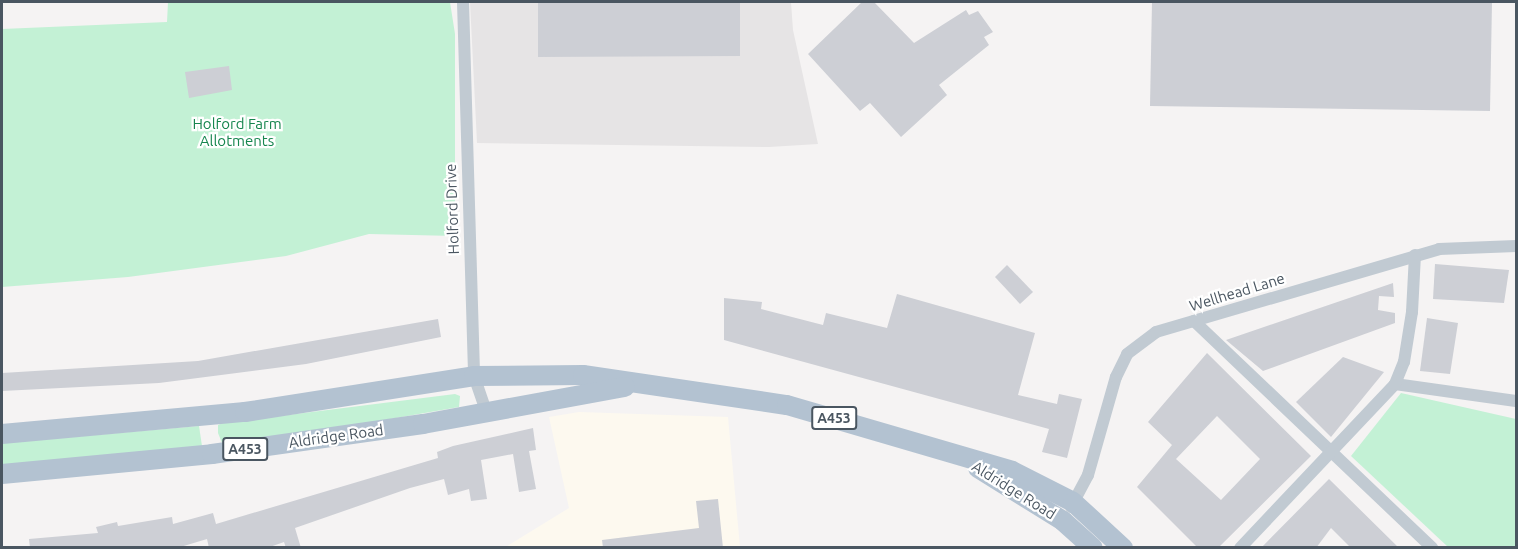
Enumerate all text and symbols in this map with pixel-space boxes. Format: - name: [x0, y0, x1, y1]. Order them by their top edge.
- park label: Holford Farm Allotments: [192, 114, 282, 149]
- street label: Holford Drive: [441, 163, 463, 255]
- street label: Wellhead Lane: [1187, 269, 1287, 315]
- road number: A453: [810, 407, 858, 429]
- street label: Aldridge Road: [287, 420, 385, 452]
- road number: A453: [221, 438, 269, 460]
- street label: Aldridge Road: [969, 457, 1059, 523]

